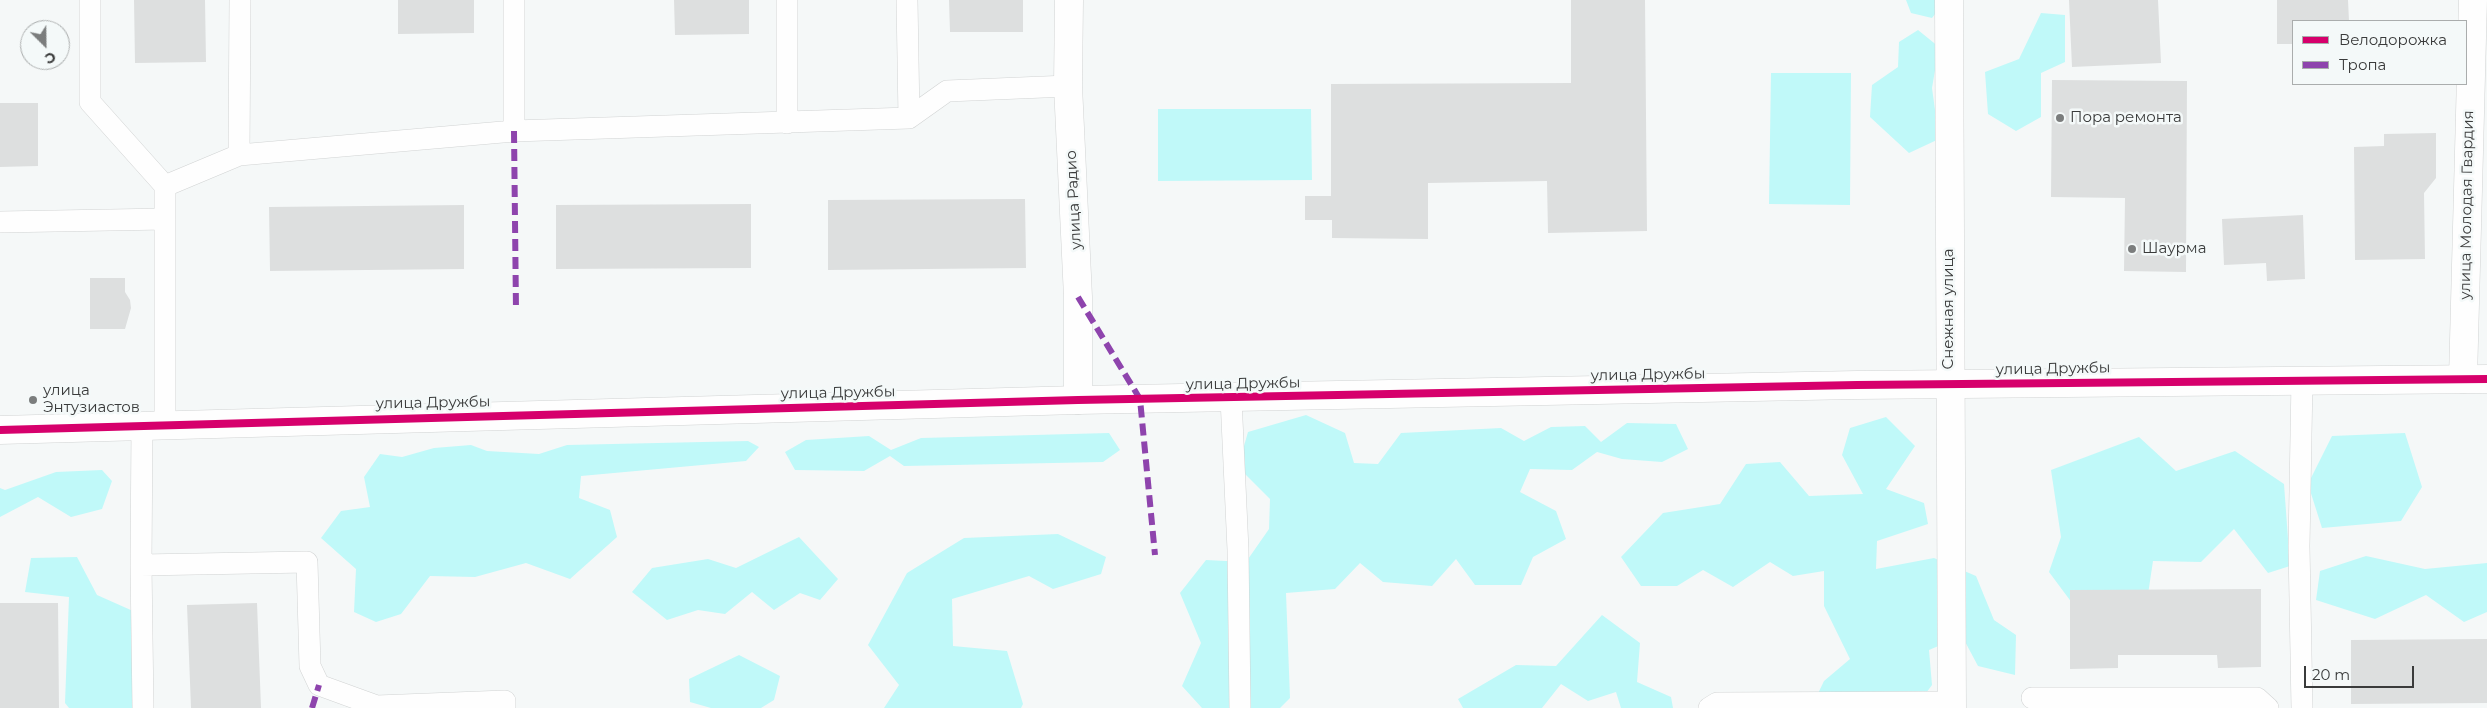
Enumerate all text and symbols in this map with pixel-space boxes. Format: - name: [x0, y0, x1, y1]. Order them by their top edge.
- north arrow: [20, 20, 70, 70]
- legend: [2292, 20, 2467, 85]
- text: Велодорожка: [2339, 30, 2447, 49]
- text: С: [42, 48, 59, 68]
- text: Тропа: [2339, 55, 2386, 74]
- place label: Пора ремонта: [2070, 109, 2182, 127]
- street label: улица Молодая Гвардия: [2456, 110, 2478, 300]
- marker: Пора ремонта: [2054, 112, 2066, 124]
- street label: улица Радио: [1062, 150, 1086, 250]
- place label: Шаурма: [2142, 240, 2206, 258]
- marker: Шаурма: [2126, 243, 2138, 255]
- street label: Снежная улица: [1940, 248, 1958, 370]
- street label: улица Дружбы: [1995, 359, 2111, 379]
- street label: улица Дружбы: [1590, 365, 1706, 385]
- street label: улица Дружбы: [1185, 374, 1301, 394]
- place label: улица Энтузиастов: [43, 382, 140, 417]
- street label: улица Дружбы: [780, 383, 896, 403]
- street label: улица Дружбы: [375, 393, 491, 413]
- marker: улица Энтузиастов: [27, 394, 39, 406]
- scale bar: [2307, 656, 2417, 688]
- text: 20 m: [2312, 665, 2350, 684]

